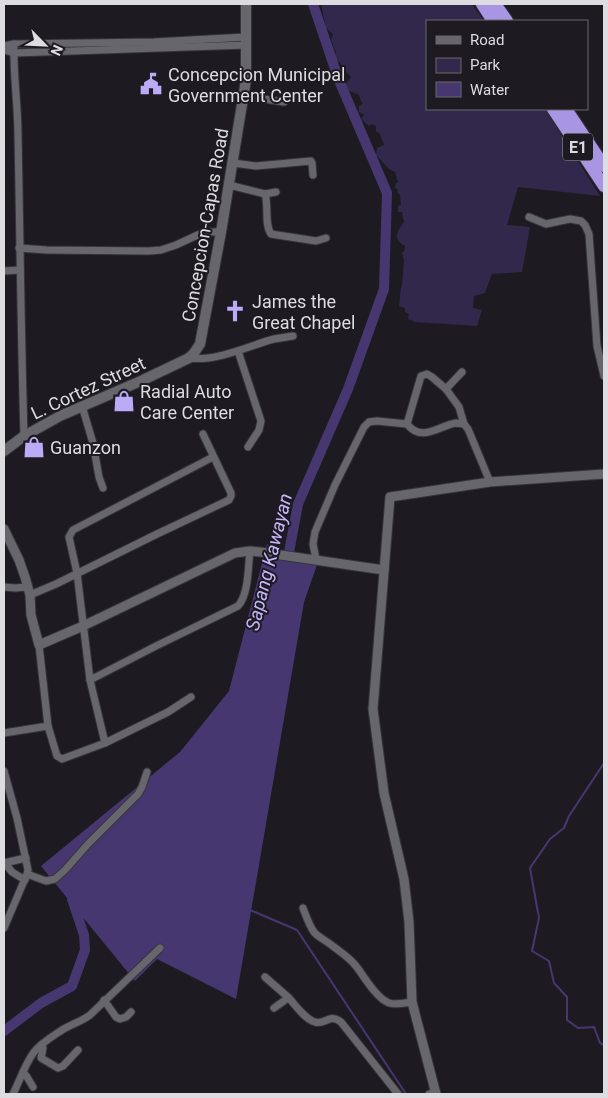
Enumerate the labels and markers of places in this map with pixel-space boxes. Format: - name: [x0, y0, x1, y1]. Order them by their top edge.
- place label: Concepcion Municipal Government Center: [168, 64, 346, 106]
- public building icon: Concepcion Municipal Government Center: [138, 71, 164, 97]
- place label: James the Great Chapel: [252, 291, 355, 333]
- church icon: James the Great Chapel: [222, 298, 248, 324]
- place label: Radial Auto Care Center: [140, 381, 234, 423]
- shop icon: Radial Auto Care Center: [111, 388, 137, 414]
- shop icon: Guanzon: [21, 434, 47, 460]
- place label: Guanzon: [50, 437, 121, 458]

